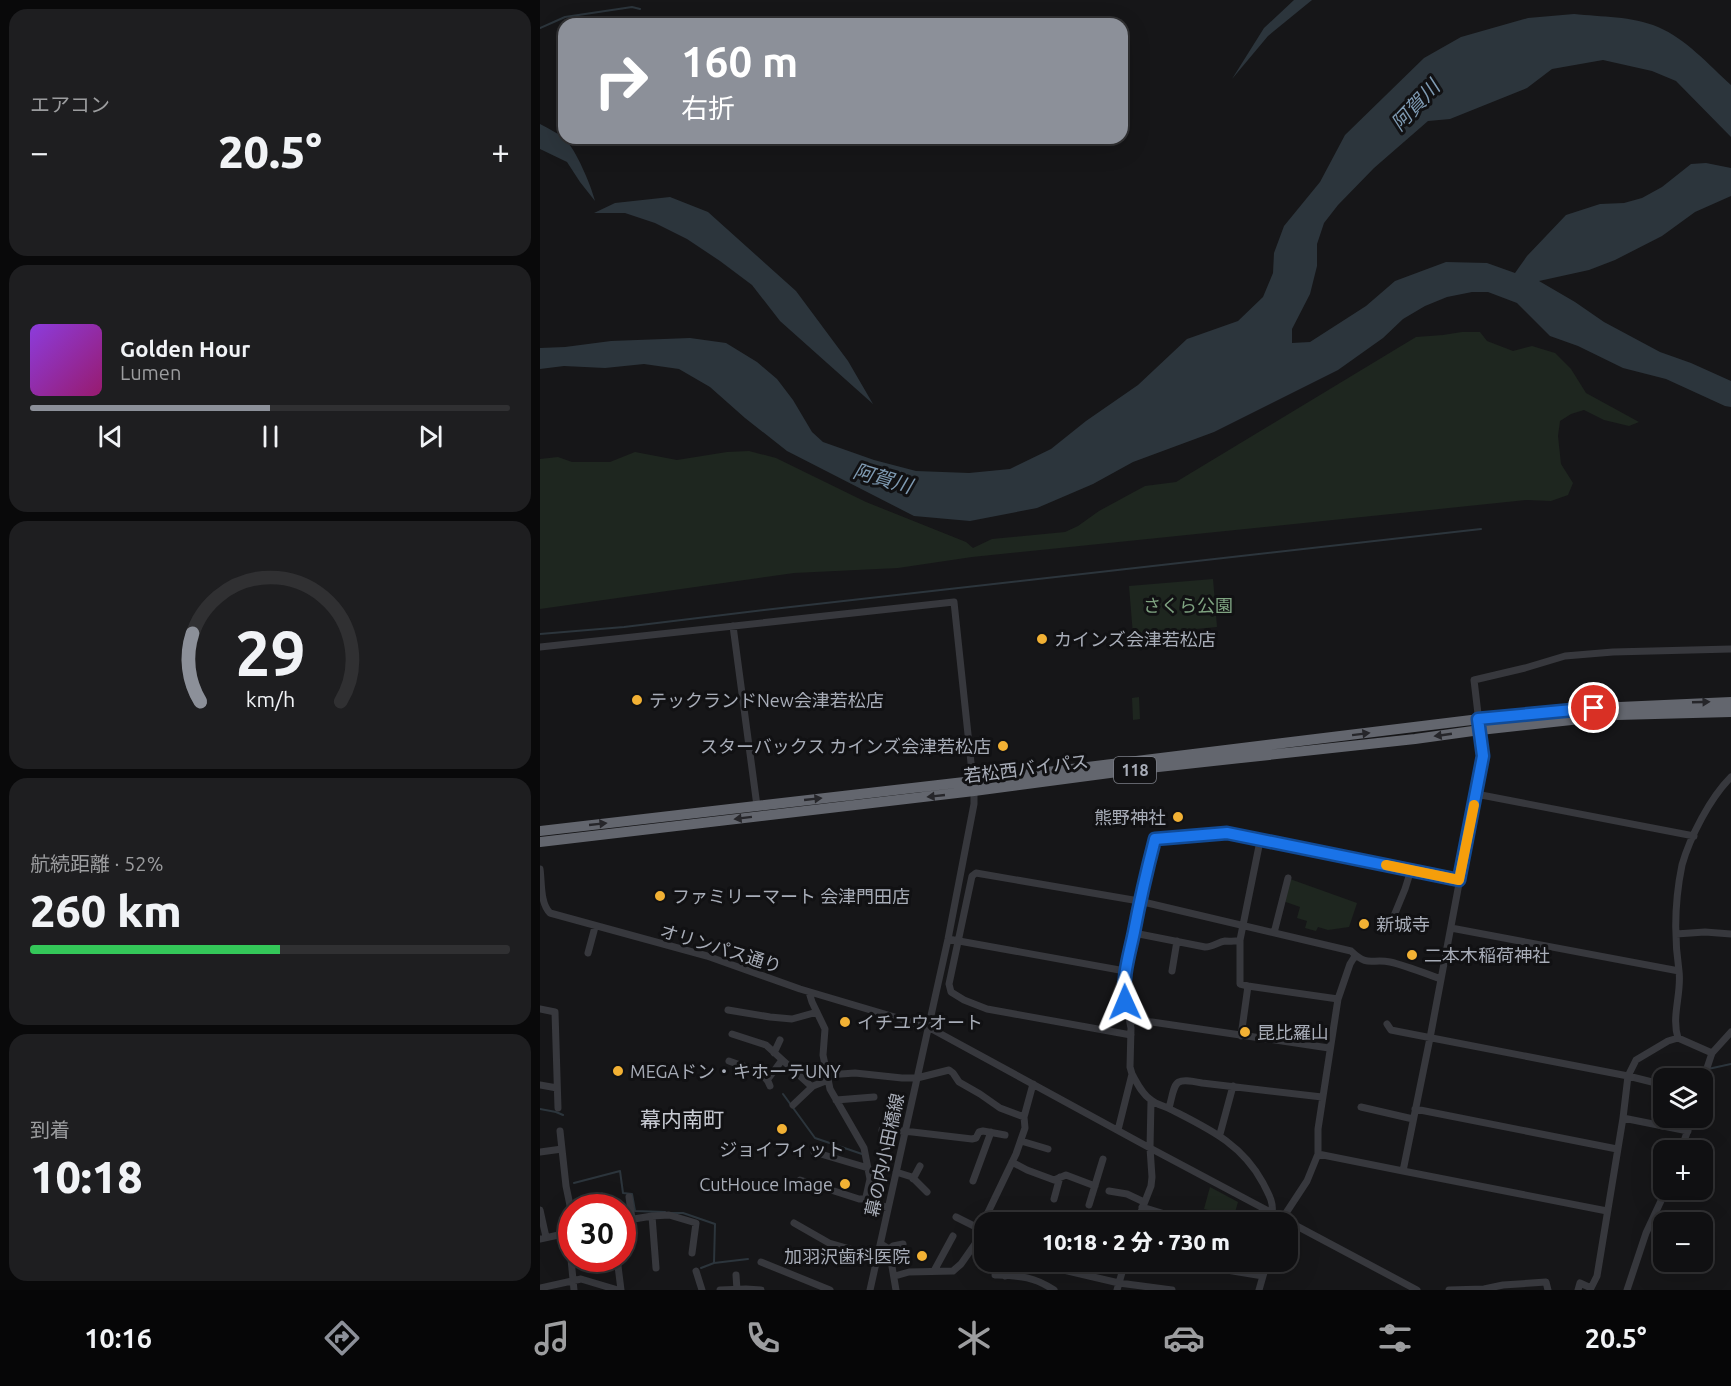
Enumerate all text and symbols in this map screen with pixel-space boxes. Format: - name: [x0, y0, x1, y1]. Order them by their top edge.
- text: 160 m: [681, 38, 798, 85]
- icon: right: [582, 42, 660, 120]
- water label: 阿賀川: [1386, 74, 1445, 135]
- text: エアコン: [30, 93, 110, 116]
- text: 右折: [681, 93, 735, 123]
- text: 20.5°: [218, 126, 322, 177]
- text: −: [30, 133, 49, 170]
- text: +: [491, 133, 510, 170]
- text: Golden Hour: [120, 336, 250, 361]
- text: Lumen: [120, 361, 181, 384]
- icon: previous: [94, 420, 127, 453]
- icon: pause: [254, 420, 287, 453]
- icon: next: [414, 420, 447, 453]
- water label: 阿賀川: [851, 459, 917, 498]
- park label: さくら公園: [1143, 595, 1233, 615]
- text: 29: [235, 618, 305, 688]
- place label: カインズ会津若松店: [1054, 629, 1216, 649]
- marker: カインズ会津若松店: [1035, 632, 1049, 646]
- pin: [1568, 682, 1619, 733]
- text: km/h: [245, 687, 295, 711]
- place label: テックランドNew会津若松店: [649, 690, 884, 710]
- icon: arrive: [1577, 691, 1610, 724]
- marker: テックランドNew会津若松店: [630, 693, 644, 707]
- one-way arrow: [1692, 698, 1711, 707]
- one-way arrow: [1351, 729, 1370, 739]
- one-way arrow: [1433, 730, 1452, 739]
- place label: スターバックス カインズ会津若松店: [700, 736, 991, 756]
- marker: スターバックス カインズ会津若松店: [996, 739, 1010, 753]
- street label: 若松西バイパス: [962, 750, 1090, 786]
- road number: 118: [1114, 757, 1156, 783]
- one-way arrow: [927, 791, 946, 801]
- one-way arrow: [803, 795, 822, 804]
- place label: 熊野神社: [1094, 807, 1166, 827]
- marker: 熊野神社: [1171, 810, 1185, 824]
- one-way arrow: [733, 813, 752, 823]
- one-way arrow: [589, 819, 608, 829]
- text: 航続距離 · 52%: [30, 852, 163, 875]
- text: 260 km: [30, 885, 182, 936]
- place label: ファミリーマート 会津門田店: [672, 886, 910, 906]
- marker: ファミリーマート 会津門田店: [653, 889, 667, 903]
- place label: 新城寺: [1376, 914, 1430, 934]
- marker: 新城寺: [1357, 917, 1371, 931]
- street label: オリンパス通り: [658, 920, 784, 976]
- place label: 二本木稲荷神社: [1424, 945, 1550, 965]
- marker: 二本木稲荷神社: [1405, 948, 1419, 962]
- position arrow: [1093, 970, 1157, 1034]
- place label: イチユウオート: [857, 1012, 983, 1032]
- marker: イチユウオート: [838, 1015, 852, 1029]
- place label: 昆比羅山: [1257, 1022, 1329, 1042]
- marker: 昆比羅山: [1238, 1025, 1252, 1039]
- place label: MEGAドン・キホーテUNY: [630, 1061, 841, 1081]
- marker: MEGAドン・キホーテUNY: [611, 1064, 625, 1078]
- map controls: [1653, 1068, 1713, 1272]
- button: layers: [1653, 1068, 1713, 1128]
- street label: 幕の内小田橋線: [861, 1091, 907, 1219]
- district label: 幕内南町: [640, 1107, 724, 1131]
- text: 到着: [30, 1118, 70, 1141]
- marker: ジョイフィット: [775, 1122, 789, 1136]
- place label: ジョイフィット: [719, 1139, 845, 1159]
- button: +: [1653, 1140, 1713, 1200]
- text: 10:18: [30, 1151, 143, 1202]
- place label: CutHouce Image: [699, 1174, 833, 1194]
- marker: CutHouce Image: [838, 1177, 852, 1191]
- speed limit sign: 30: [558, 1194, 636, 1272]
- button: −: [1653, 1212, 1713, 1272]
- text: 10:18 · 2 分 · 730 m: [1042, 1229, 1230, 1254]
- place label: 加羽沢歯科医院: [784, 1246, 910, 1266]
- marker: 加羽沢歯科医院: [915, 1249, 929, 1263]
- icon: directions: [321, 1317, 363, 1359]
- icon: music: [531, 1317, 573, 1359]
- icon: phone: [742, 1317, 784, 1359]
- icon: climate: [953, 1317, 995, 1359]
- icon: car: [1163, 1317, 1205, 1359]
- icon: filters: [1374, 1317, 1416, 1359]
- text: 10:16: [84, 1323, 152, 1353]
- text: 20.5°: [1585, 1323, 1647, 1353]

